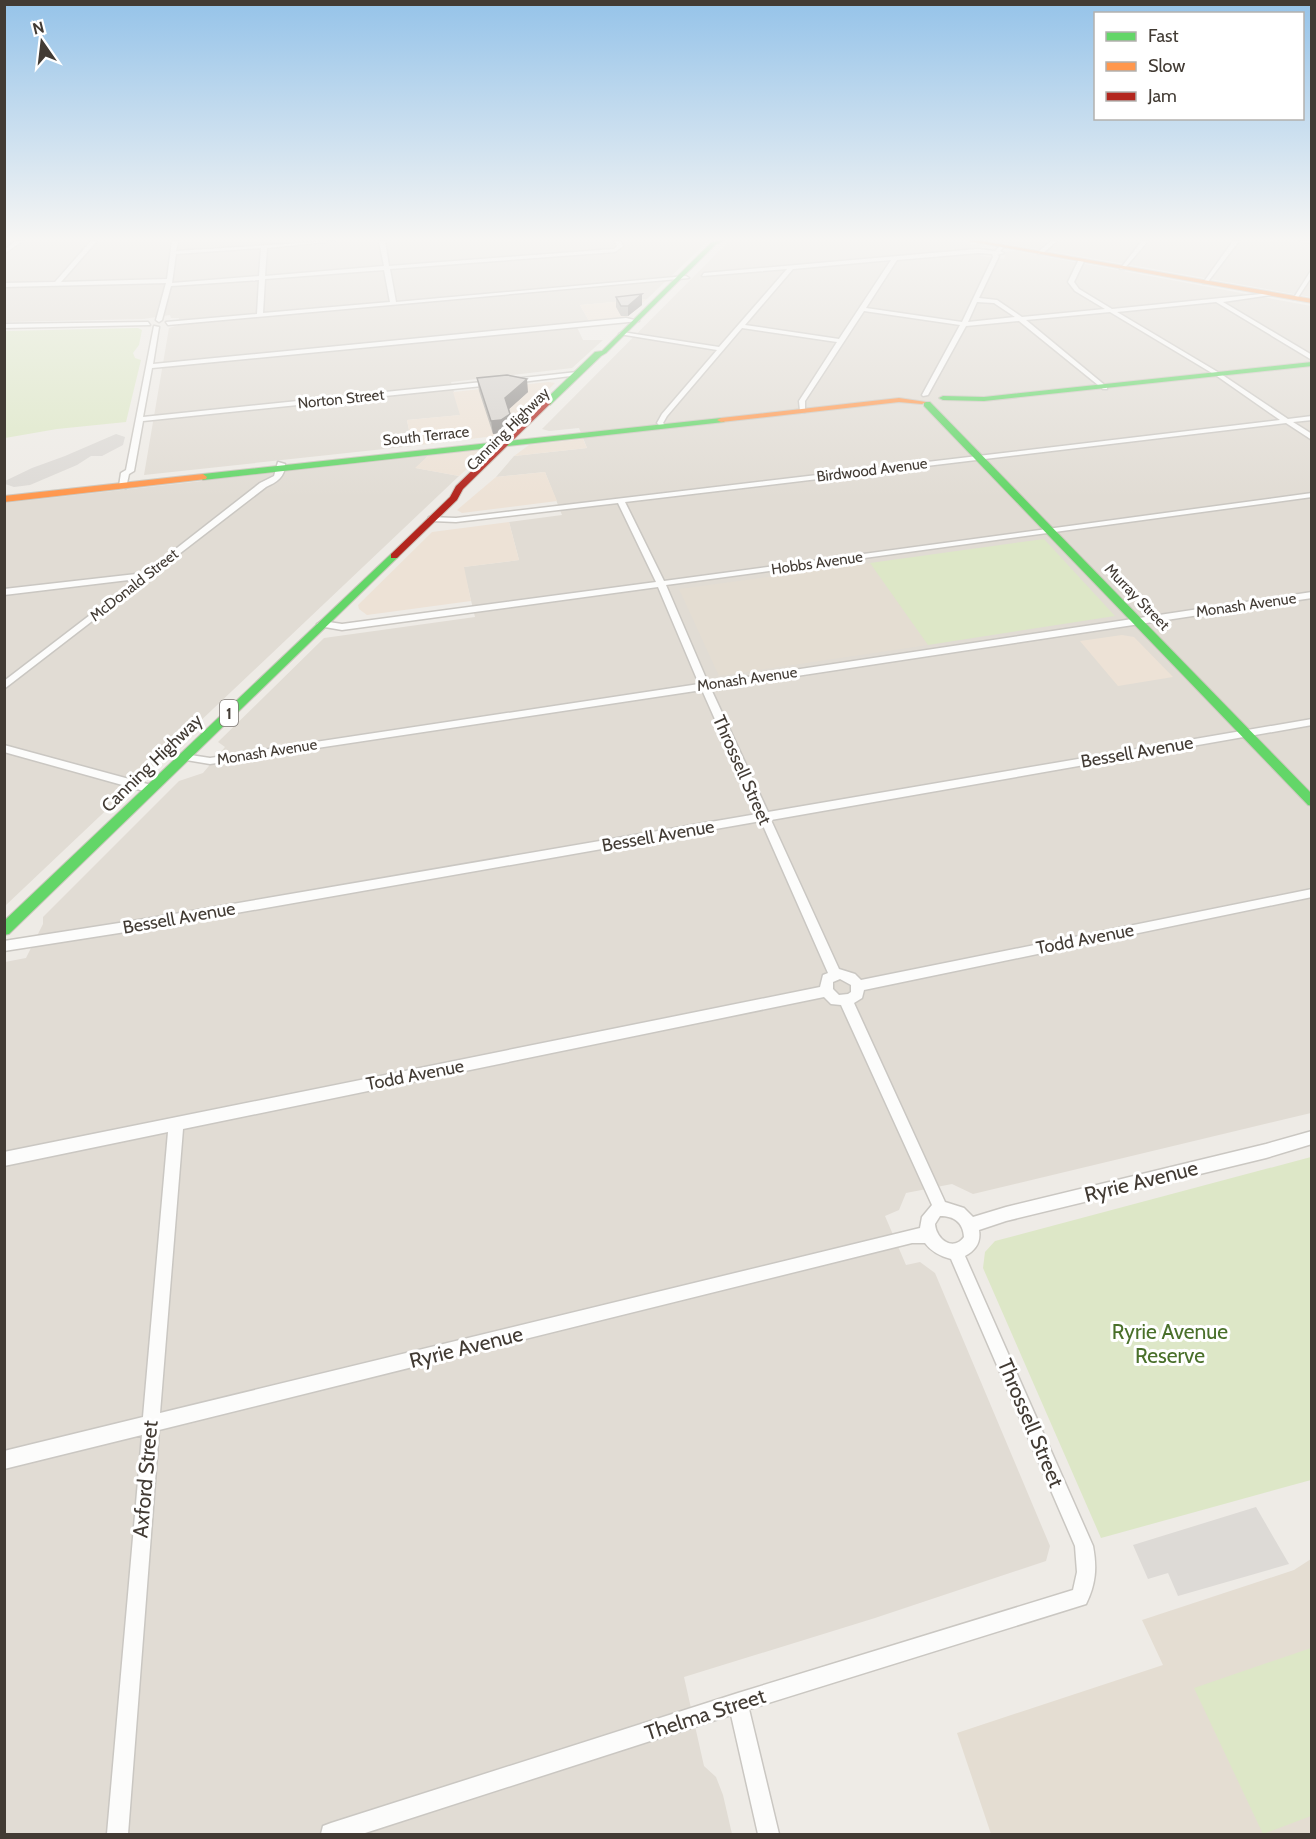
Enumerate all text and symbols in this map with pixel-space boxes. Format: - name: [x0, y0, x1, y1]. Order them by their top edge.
- north arrow: [12, 12, 72, 72]
- legend: [1094, 12, 1304, 120]
- text: N: [31, 17, 46, 39]
- text: Fast: [1148, 25, 1179, 47]
- text: Slow: [1148, 55, 1185, 77]
- text: Jam: [1147, 85, 1177, 107]
- street label: Canning Highway: [463, 383, 554, 474]
- street label: Norton Street: [297, 386, 385, 412]
- street label: South Terrace: [382, 422, 470, 449]
- street label: Birdwood Avenue: [816, 454, 929, 486]
- street label: McDonald Street: [86, 545, 182, 625]
- street label: Hobbs Avenue: [770, 548, 864, 578]
- street label: Murray Street: [1101, 560, 1173, 634]
- street label: Monash Avenue: [1195, 589, 1298, 621]
- street label: Monash Avenue: [696, 663, 799, 695]
- road number: 1: [220, 700, 238, 726]
- street label: Canning Highway: [97, 709, 207, 817]
- street label: Throssell Street: [708, 712, 776, 828]
- street label: Bessell Avenue: [1079, 731, 1195, 773]
- street label: Monash Avenue: [216, 735, 319, 769]
- street label: Bessell Avenue: [600, 815, 716, 857]
- street label: Bessell Avenue: [121, 897, 237, 939]
- street label: Todd Avenue: [1034, 919, 1136, 959]
- street label: Todd Avenue: [364, 1055, 466, 1095]
- street label: Ryrie Avenue: [1082, 1155, 1201, 1207]
- park label: Ryrie Avenue Reserve: [1112, 1319, 1228, 1368]
- street label: Ryrie Avenue: [407, 1321, 526, 1373]
- street label: Throssell Street: [993, 1355, 1069, 1491]
- street label: Axford Street: [127, 1419, 163, 1539]
- street label: Thelma Street: [642, 1683, 768, 1745]

